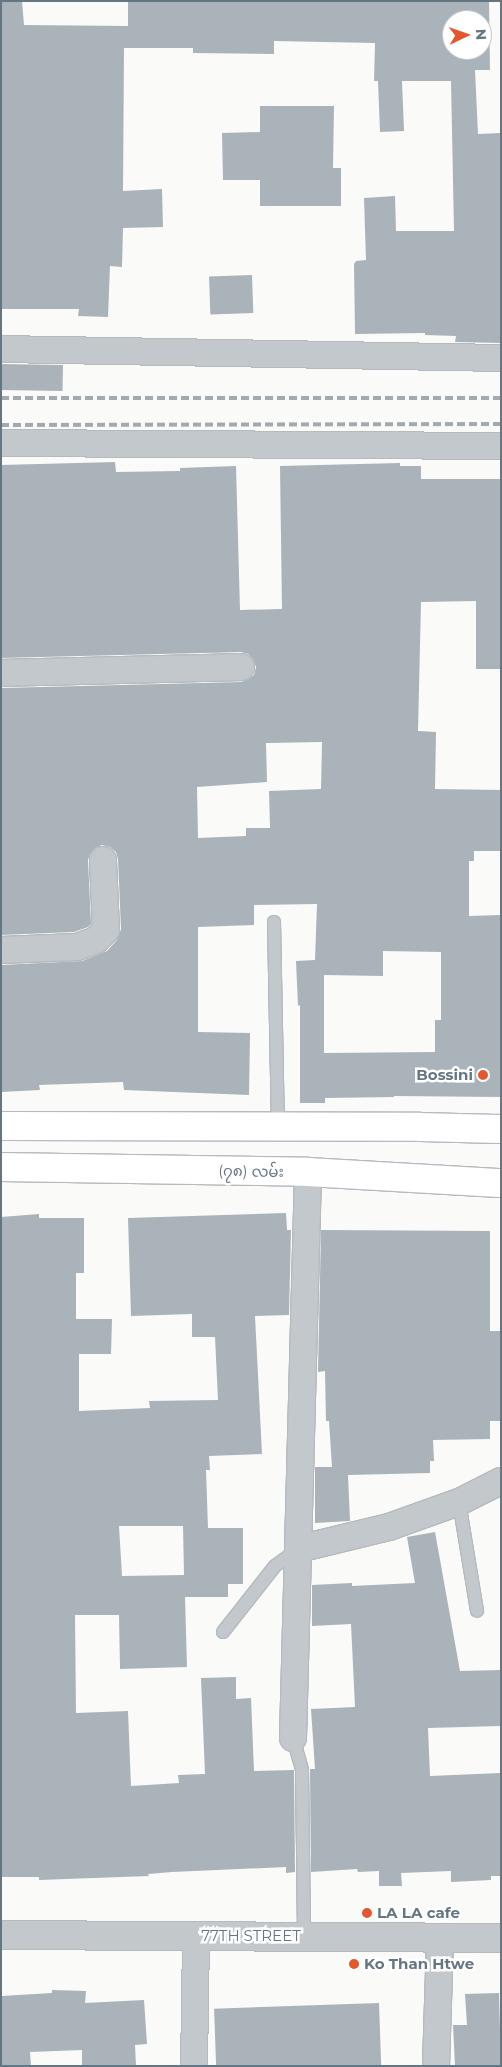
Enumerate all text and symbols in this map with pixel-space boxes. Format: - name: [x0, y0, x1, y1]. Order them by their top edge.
- north arrow: [442, 10, 492, 60]
- text: N: [472, 28, 490, 40]
- place label: Bossini: [416, 1066, 473, 1084]
- marker: Bossini: [477, 1069, 489, 1081]
- street label: (၇၈) လမ်း: [218, 1161, 284, 1181]
- place label: LA LA cafe: [377, 1904, 460, 1922]
- marker: LA LA cafe: [361, 1907, 373, 1919]
- street label: 77TH STREET: [201, 1927, 301, 1945]
- place label: Ko Than Htwe: [364, 1955, 474, 1973]
- marker: Ko Than Htwe: [348, 1958, 360, 1970]

